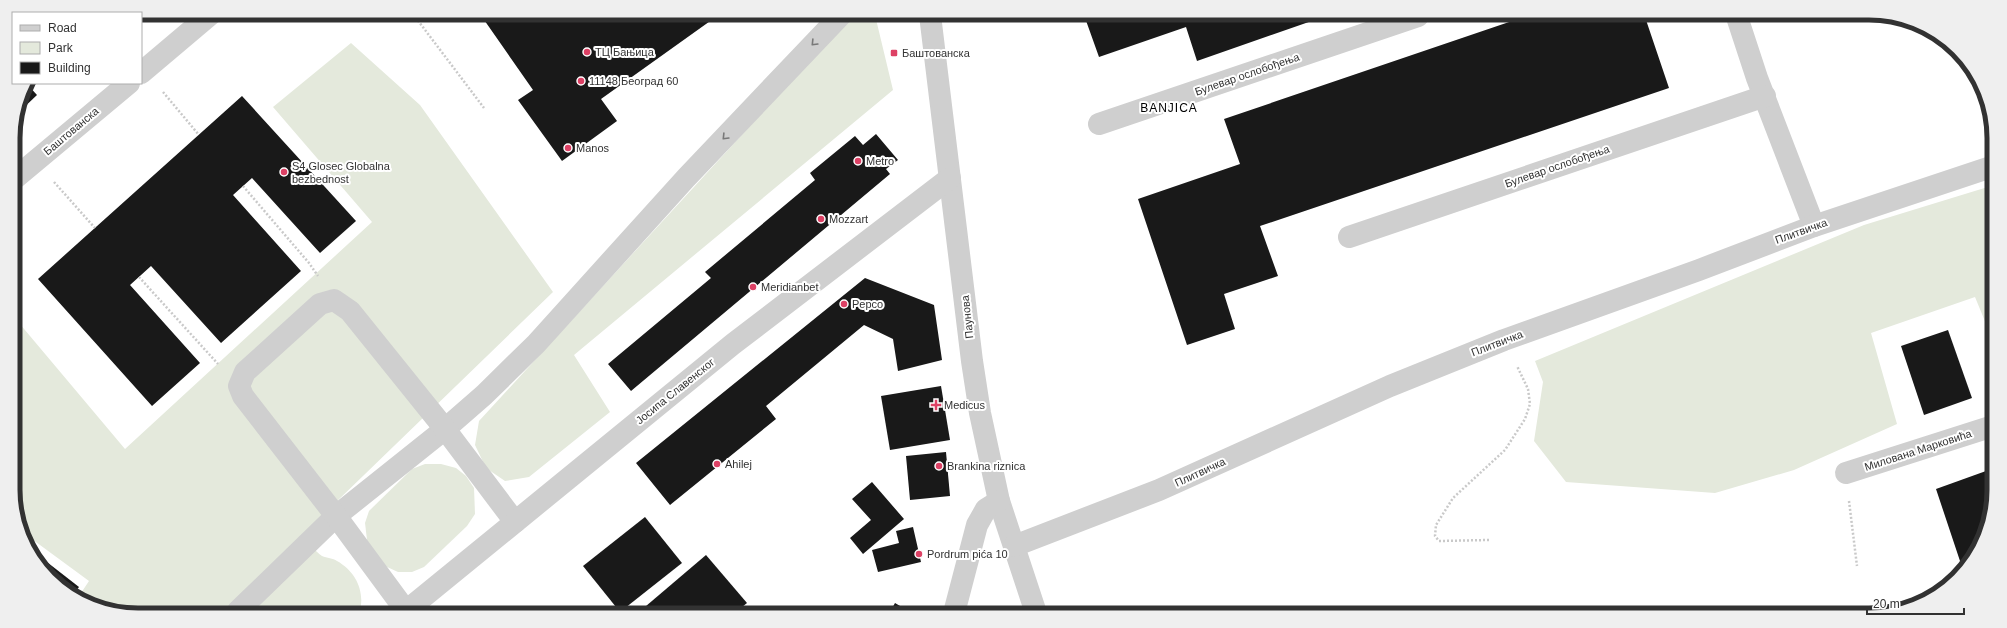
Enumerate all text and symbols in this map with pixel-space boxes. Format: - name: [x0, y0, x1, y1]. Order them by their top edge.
- legend: [12, 12, 142, 84]
- text: Road: [48, 21, 77, 35]
- one-way arrow: [811, 38, 819, 46]
- text: Park: [48, 41, 74, 55]
- place label: ТЦ Бањица: [595, 46, 655, 58]
- marker: ТЦ Бањица: [582, 47, 592, 57]
- place label: Баштованска: [902, 47, 971, 59]
- marker: Баштованска: [889, 48, 899, 58]
- street label: Булевар ослобођења: [1193, 50, 1302, 98]
- text: Building: [48, 61, 91, 75]
- place label: 11148 Београд 60: [589, 75, 678, 87]
- marker: 11148 Београд 60: [576, 76, 586, 86]
- district label: BANJICA: [1140, 101, 1198, 115]
- street label: Баштованска: [41, 104, 101, 157]
- one-way arrow: [722, 132, 729, 140]
- place label: Manos: [576, 142, 610, 154]
- street label: Булевар ослобођења: [1503, 142, 1612, 190]
- marker: Manos: [563, 143, 573, 153]
- place label: Metro: [866, 155, 894, 167]
- marker: Metro: [853, 156, 863, 166]
- place label: S4 Glosec Globalna bezbednost: [292, 160, 391, 185]
- marker: S4 Glosec Globalna bezbednost: [279, 167, 289, 177]
- place label: Mozzart: [829, 213, 868, 225]
- marker: Mozzart: [816, 214, 826, 224]
- street label: Плитвичка: [1773, 216, 1829, 246]
- place label: Meridianbet: [761, 281, 818, 293]
- marker: Meridianbet: [748, 282, 758, 292]
- street label: Паунова: [959, 294, 975, 339]
- place label: Pepco: [852, 298, 883, 310]
- marker: Pepco: [839, 299, 849, 309]
- street label: Плитвичка: [1469, 327, 1525, 358]
- street label: Јосипа Славенског: [633, 356, 717, 426]
- place label: Medicus: [944, 399, 985, 411]
- marker: Medicus: [931, 400, 941, 410]
- street label: Милована Марковића: [1863, 427, 1974, 473]
- street label: Плитвичка: [1173, 455, 1228, 489]
- place label: Ahilej: [725, 458, 752, 470]
- marker: Ahilej: [712, 459, 722, 469]
- place label: Brankina riznica: [947, 460, 1026, 472]
- marker: Brankina riznica: [934, 461, 944, 471]
- place label: Pordrum pića 10: [927, 548, 1008, 560]
- marker: Pordrum pića 10: [914, 549, 924, 559]
- scale bar: [1867, 590, 1964, 616]
- text: 20 m: [1873, 597, 1900, 611]

